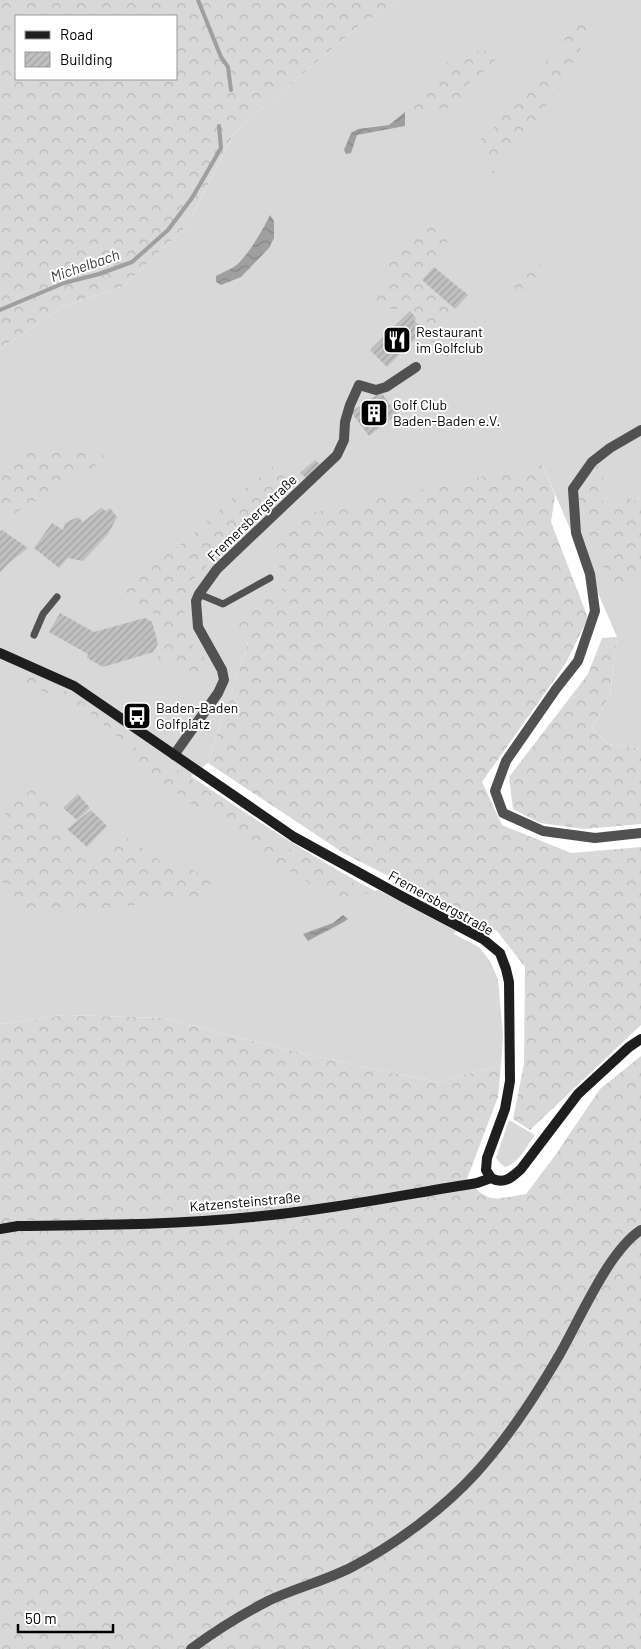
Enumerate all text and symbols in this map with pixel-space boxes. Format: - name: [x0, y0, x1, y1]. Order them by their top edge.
- legend: [15, 15, 178, 80]
- text: Road: [60, 25, 93, 43]
- text: Building: [60, 50, 113, 68]
- water label: Michelbach: [48, 245, 122, 285]
- place label: Restaurant im Golfclub: [416, 323, 483, 356]
- restaurant icon: Restaurant im Golfclub: [382, 325, 412, 355]
- place label: Golf Club Baden-Baden e.V.: [393, 396, 500, 429]
- building icon: Golf Club Baden-Baden e.V.: [359, 398, 389, 428]
- street label: Fremersbergstraße: [203, 471, 300, 565]
- place label: Baden-Baden Golfplatz: [156, 699, 238, 732]
- bus stop icon: Baden-Baden Golfplatz: [122, 701, 152, 731]
- street label: Fremersbergstraße: [386, 867, 497, 939]
- street label: Katzensteinstraße: [189, 1188, 301, 1215]
- scale bar: [18, 1602, 112, 1634]
- text: 50 m: [25, 1609, 57, 1627]

